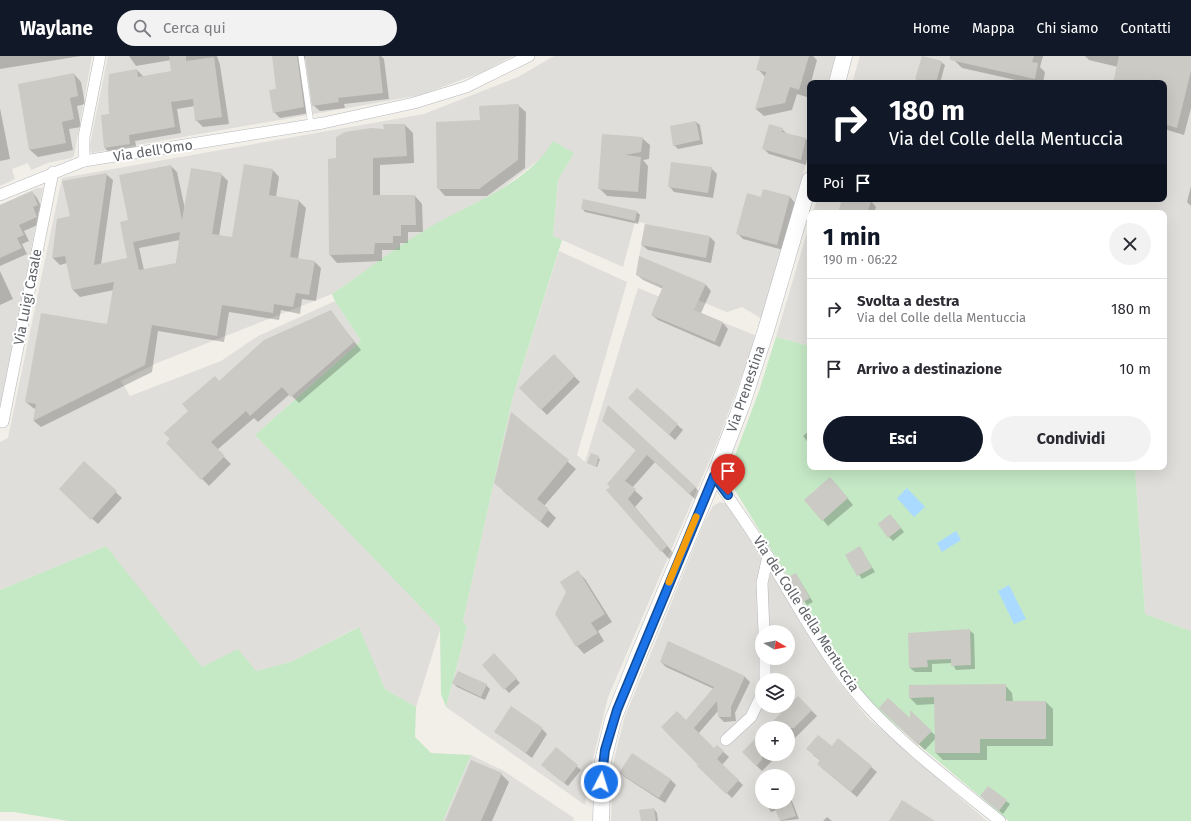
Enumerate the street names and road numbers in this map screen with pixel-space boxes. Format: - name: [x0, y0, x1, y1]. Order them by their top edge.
- street label: Via dell'Omo: [112, 136, 194, 166]
- street label: Via Luigi Casale: [10, 247, 46, 347]
- street label: Via Prenestina: [723, 343, 769, 435]
- street label: Via del Colle della Mentuccia: [749, 533, 863, 695]

